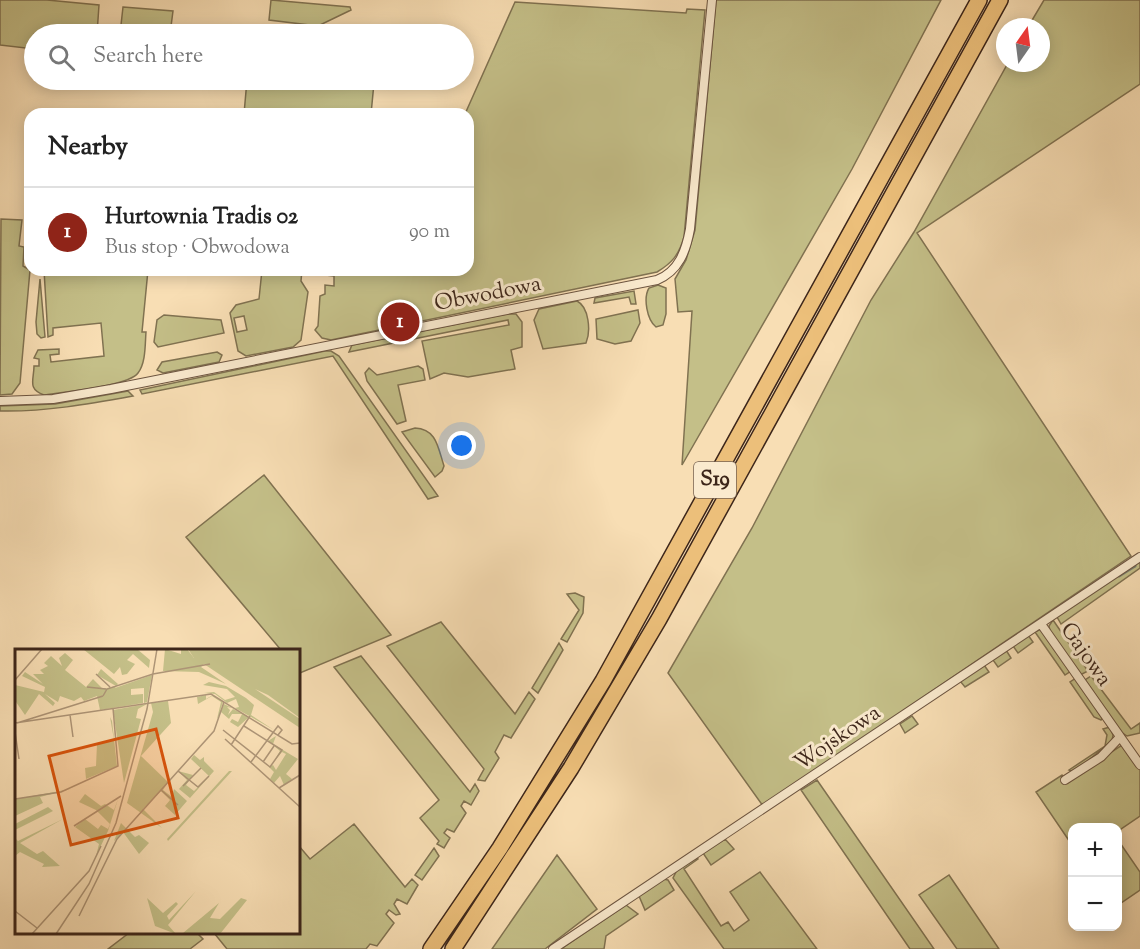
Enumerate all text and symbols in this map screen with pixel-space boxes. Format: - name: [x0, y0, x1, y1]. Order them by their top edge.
- north arrow: [996, 18, 1050, 72]
- search box: [24, 24, 474, 90]
- icon: search: [45, 41, 78, 74]
- text: Search here: [93, 41, 203, 73]
- text: Nearby: [48, 129, 128, 166]
- text: Hurtownia Tradis 02: [105, 202, 298, 234]
- text: 1: [64, 218, 71, 247]
- text: 90 m: [409, 218, 450, 247]
- text: Bus stop · Obwodowa: [105, 234, 290, 263]
- street label: Obwodowa: [432, 269, 544, 321]
- pin: 1: [380, 300, 420, 344]
- your location: [447, 431, 476, 460]
- road number: S19: [694, 462, 736, 498]
- street label: Gajowa: [1051, 616, 1119, 694]
- inset map: [15, 649, 300, 934]
- street label: Wojskowa: [788, 698, 888, 780]
- map controls: [1068, 823, 1122, 931]
- button: +: [1068, 823, 1122, 877]
- button: −: [1068, 877, 1122, 931]

